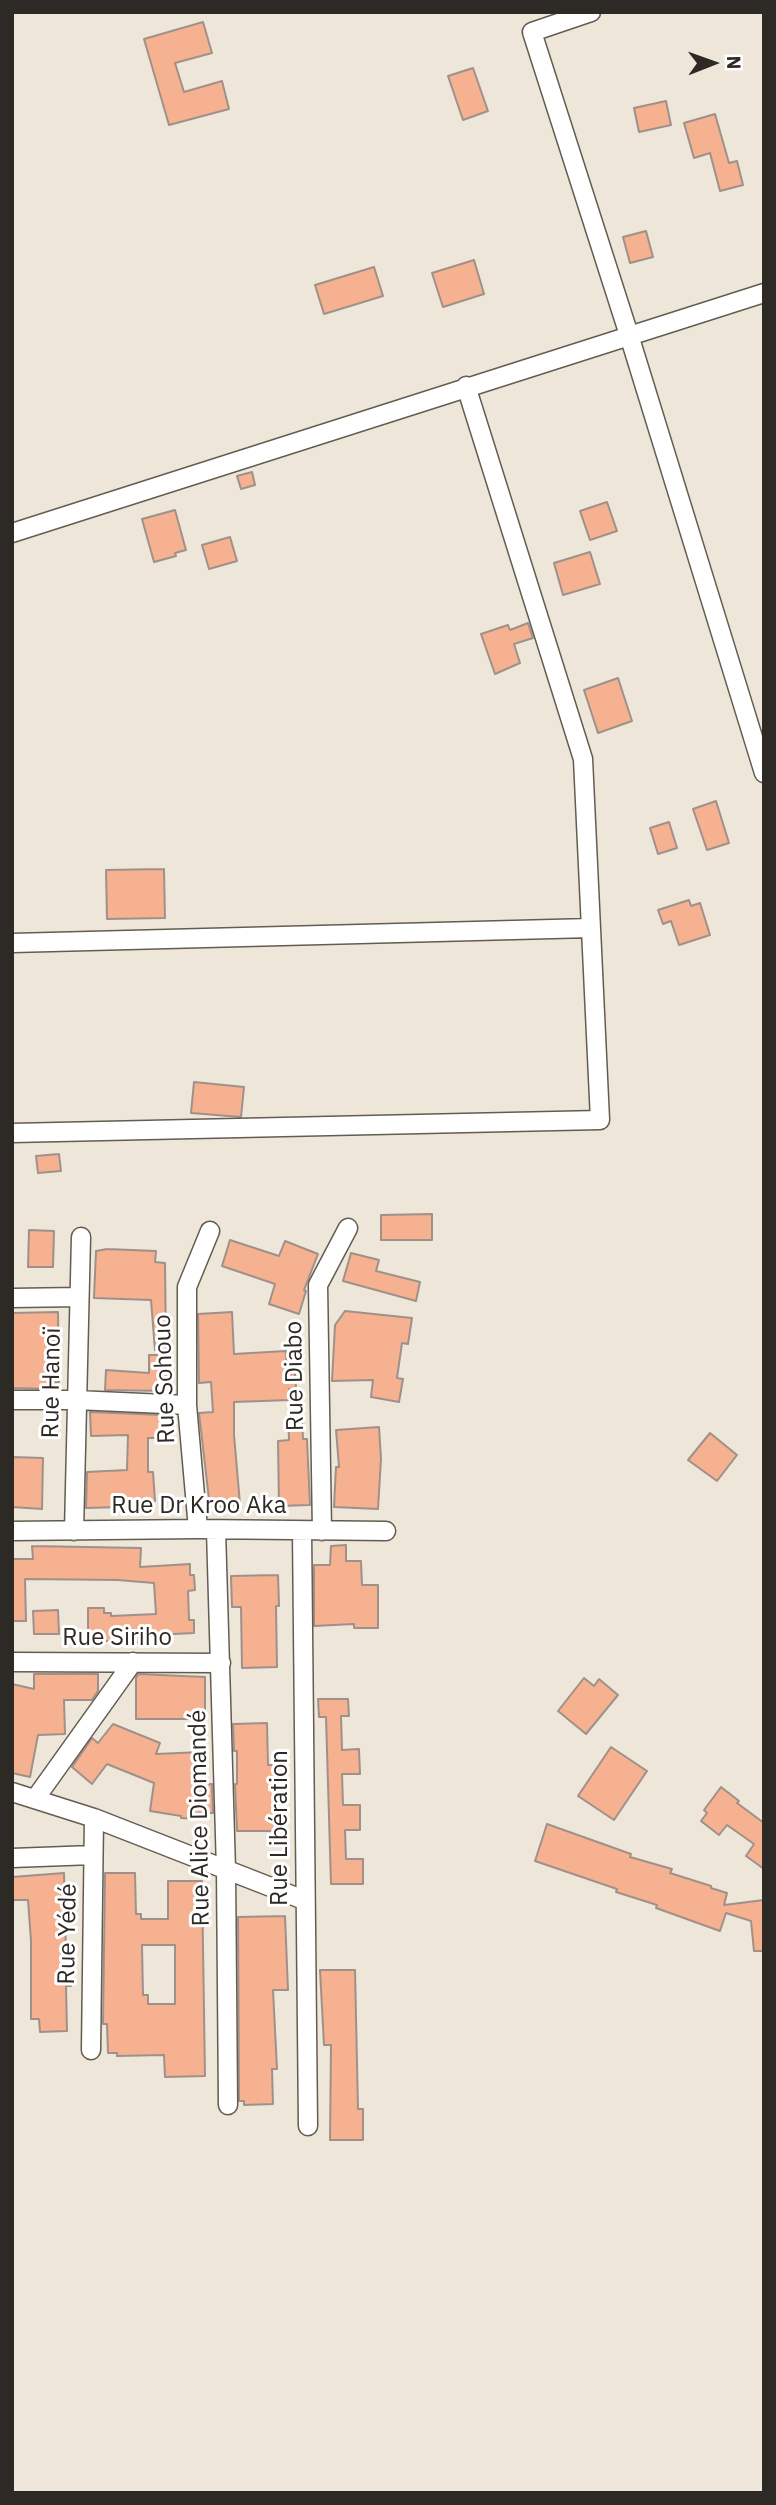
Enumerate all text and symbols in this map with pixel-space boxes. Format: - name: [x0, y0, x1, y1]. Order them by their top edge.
- north arrow: [678, 28, 748, 98]
- text: N: [722, 56, 746, 70]
- street label: Rue Sohouo: [148, 1314, 182, 1444]
- street label: Rue Diabo: [280, 1321, 310, 1431]
- street label: Rue Hanoï: [37, 1327, 67, 1439]
- street label: Rue Dr Kroo Aka: [111, 1492, 287, 1520]
- street label: Rue Siriho: [62, 1624, 172, 1652]
- street label: Rue Alice Diomandé: [184, 1709, 216, 1927]
- street label: Rue Libération: [266, 1750, 294, 1906]
- street label: Rue Yédé: [53, 1883, 83, 1985]

